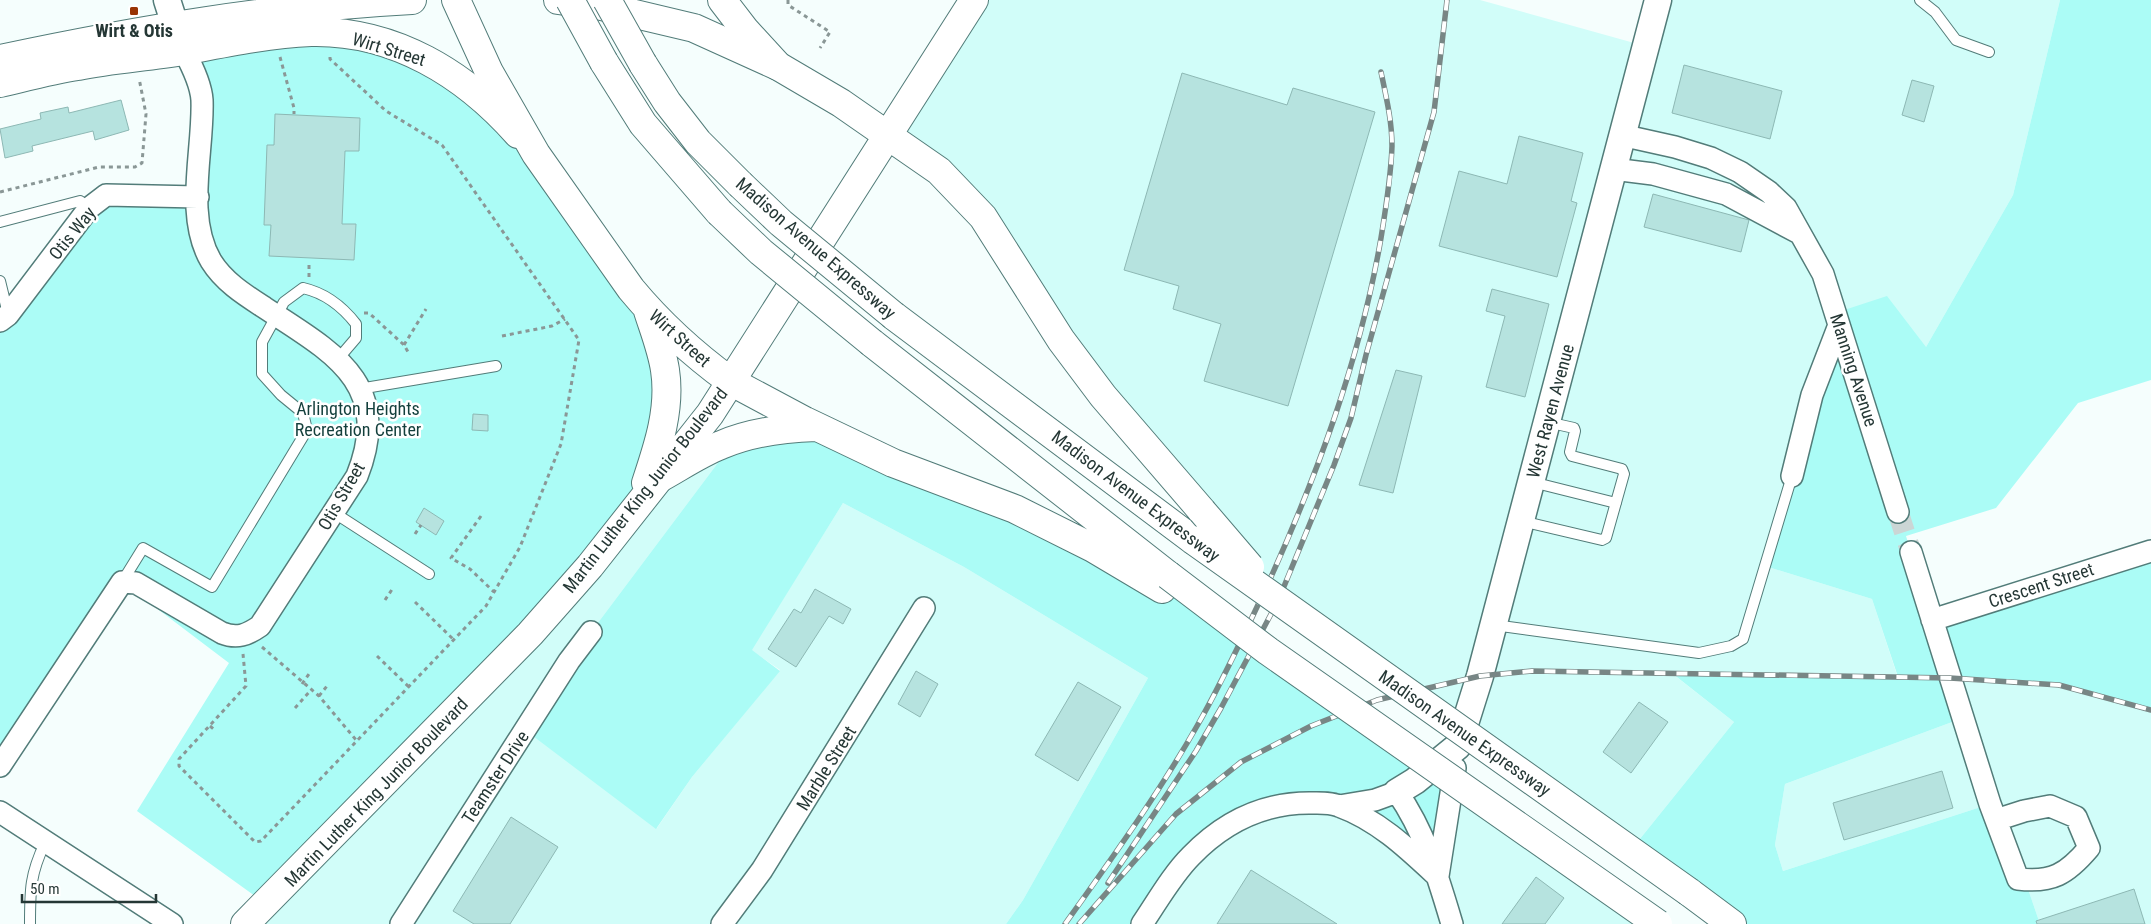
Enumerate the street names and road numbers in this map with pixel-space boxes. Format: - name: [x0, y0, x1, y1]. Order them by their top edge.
- street label: Wirt Street: [350, 28, 428, 70]
- street label: Madison Avenue Expressway: [732, 173, 901, 323]
- street label: Otis Way: [44, 202, 100, 264]
- street label: Wirt Street: [645, 305, 715, 371]
- street label: Manning Avenue: [1826, 311, 1882, 429]
- street label: West Rayen Avenue: [1522, 342, 1578, 480]
- street label: Martin Luther King Junior Boulevard: [558, 383, 732, 597]
- street label: Madison Avenue Expressway: [1048, 426, 1225, 566]
- street label: Otis Street: [313, 458, 369, 534]
- street label: Crescent Street: [1986, 558, 2096, 612]
- street label: Madison Avenue Expressway: [1375, 666, 1555, 801]
- street label: Martin Luther King Junior Boulevard: [280, 693, 472, 891]
- street label: Marble Street: [792, 722, 860, 814]
- street label: Teamster Drive: [457, 727, 533, 827]

